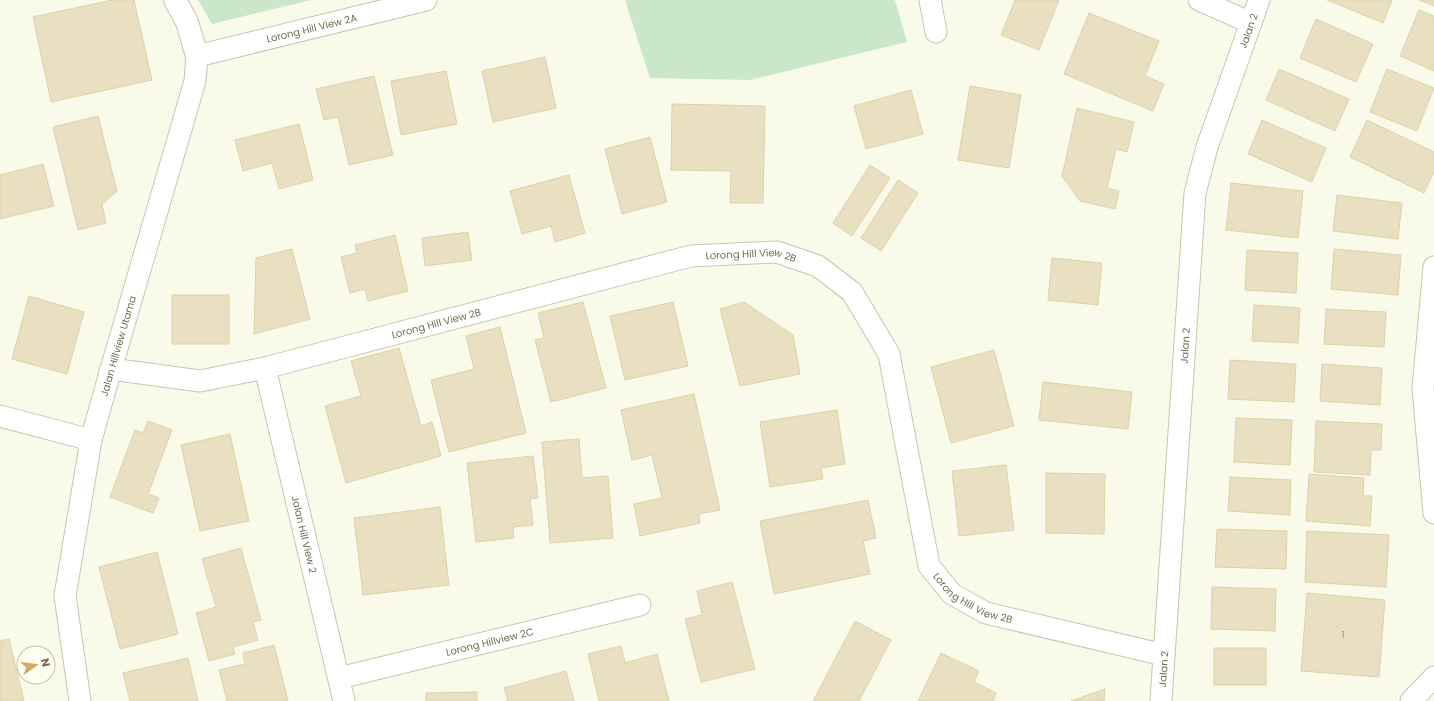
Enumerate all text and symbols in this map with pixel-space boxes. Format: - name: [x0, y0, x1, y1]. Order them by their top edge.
- street label: Lorong Hill View 2A: [265, 10, 359, 46]
- street label: Jalan 2: [1235, 11, 1261, 50]
- street label: Lorong Hill View 2B: [705, 244, 799, 266]
- street label: Jalan Hillview Utama: [96, 294, 140, 398]
- street label: Lorong Hill View 2B: [390, 304, 482, 342]
- street label: Jalan 2: [1176, 327, 1193, 364]
- street label: Jalan Hill View 2: [288, 494, 321, 575]
- street label: Lorong Hill View 2B: [930, 569, 1014, 627]
- street label: Lorong Hillview 2C: [444, 624, 535, 659]
- house number: 1: [1342, 630, 1344, 641]
- north arrow: [16, 645, 56, 685]
- street label: Jalan 2: [1154, 650, 1172, 688]
- text: N: [37, 657, 54, 669]

